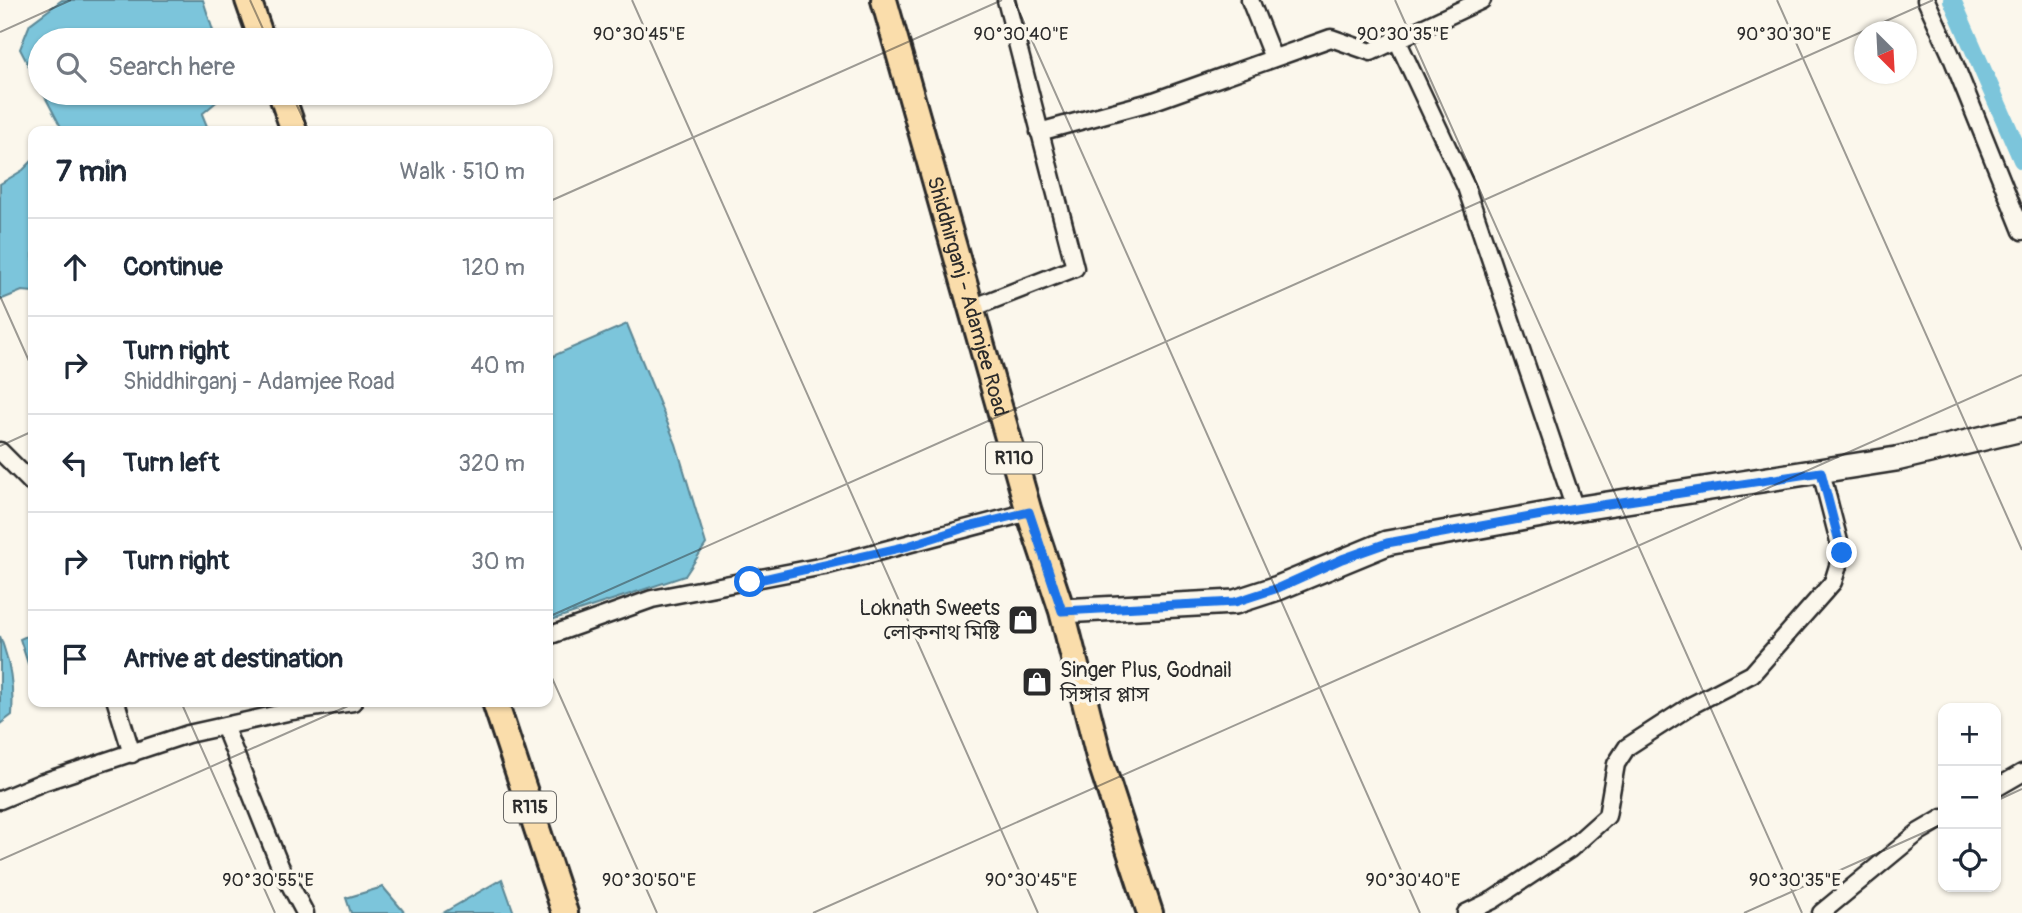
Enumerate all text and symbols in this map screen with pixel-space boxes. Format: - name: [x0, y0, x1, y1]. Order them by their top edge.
- north arrow: [1854, 21, 1917, 84]
- text: 90°30'45"E: [593, 23, 685, 46]
- text: 90°30'40"E: [974, 23, 1068, 46]
- text: 90°30'35"E: [1357, 23, 1449, 46]
- text: 90°30'30"E: [1737, 23, 1831, 46]
- search box: [28, 28, 553, 105]
- icon: search: [52, 48, 90, 86]
- text: Search here: [108, 51, 235, 83]
- text: 7 min: [56, 153, 127, 190]
- text: Walk · 510 m: [400, 157, 525, 186]
- street label: Shiddhirganj - Adamjee Road: [921, 173, 1015, 420]
- icon: ahead: [56, 248, 94, 286]
- text: Continue: [123, 251, 223, 283]
- text: 120 m: [462, 253, 525, 282]
- text: Turn right: [123, 335, 229, 367]
- icon: right: [56, 346, 94, 384]
- text: 40 m: [471, 351, 525, 380]
- text: Shiddhirganj - Adamjee Road: [123, 367, 395, 396]
- road number: R110: [986, 442, 1042, 474]
- icon: left: [56, 444, 94, 482]
- text: Turn left: [123, 447, 219, 479]
- text: 320 m: [458, 449, 525, 478]
- route end: [1826, 537, 1857, 568]
- icon: right: [56, 542, 94, 580]
- text: Turn right: [123, 545, 229, 577]
- text: 30 m: [471, 547, 525, 576]
- route start: [734, 566, 765, 597]
- place label: Loknath Sweets লোকনাথ মিষ্টি: [859, 595, 1001, 646]
- shop icon: Loknath Sweets লোকনাথ মিষ্টি: [1006, 603, 1040, 637]
- icon: arrive: [56, 640, 94, 678]
- text: Arrive at destination: [123, 643, 343, 675]
- place label: Singer Plus, Godnail সিঙ্গার প্লাস: [1059, 657, 1232, 708]
- shop icon: Singer Plus, Godnail সিঙ্গার প্লাস: [1020, 665, 1054, 699]
- map controls: [1938, 703, 2001, 892]
- button: +: [1938, 703, 2001, 766]
- button: −: [1938, 766, 2001, 829]
- road number: R115: [504, 792, 556, 822]
- button: locate: [1938, 829, 2001, 892]
- text: 90°30'55"E: [222, 869, 314, 892]
- text: 90°30'50"E: [602, 869, 696, 892]
- text: 90°30'45"E: [985, 869, 1077, 892]
- text: 90°30'40"E: [1366, 869, 1460, 892]
- text: 90°30'35"E: [1749, 869, 1841, 892]

